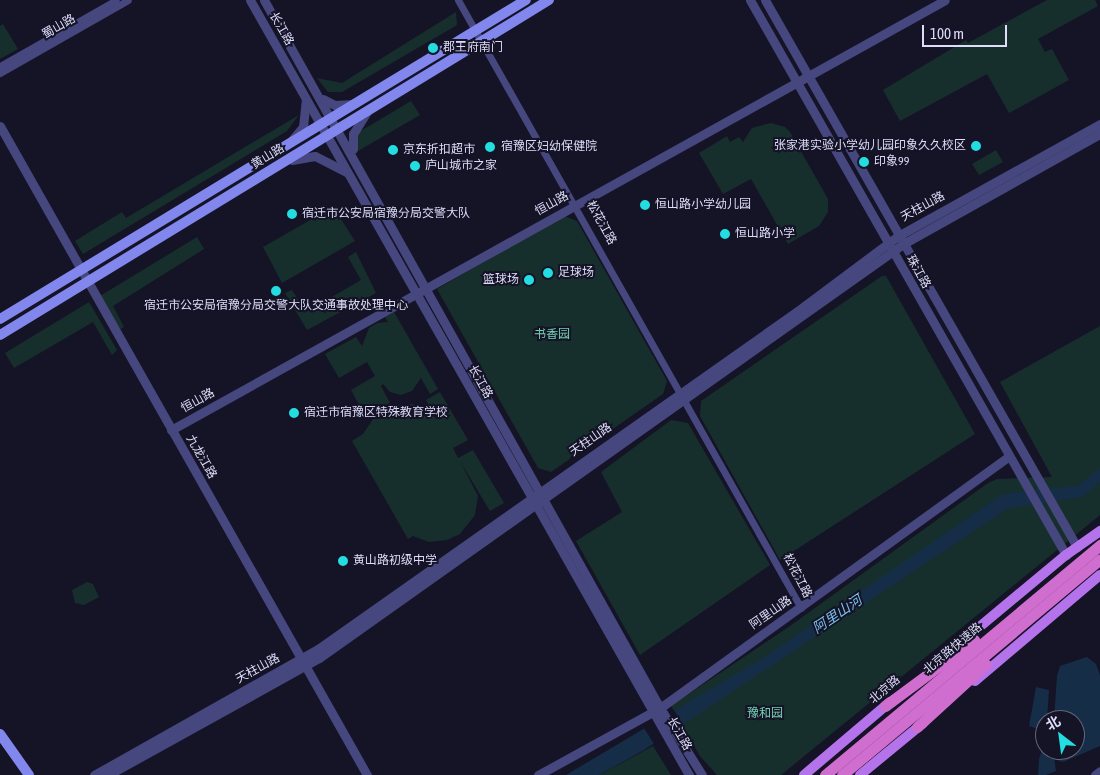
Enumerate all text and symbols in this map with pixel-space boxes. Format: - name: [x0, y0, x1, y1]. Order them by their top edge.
- street label: 长江路: [266, 10, 296, 48]
- street label: 蜀山路: [40, 12, 78, 42]
- scale bar: [925, 15, 1010, 47]
- text: 100 m: [930, 25, 964, 42]
- place label: 郡王府南门: [443, 41, 503, 55]
- marker: 郡王府南门: [427, 42, 439, 54]
- place label: 张家港实验小学幼儿园印象久久校区: [774, 139, 966, 153]
- marker: 宿豫区妇幼保健院: [483, 140, 497, 154]
- place label: 宿豫区妇幼保健院: [501, 140, 597, 154]
- marker: 张家港实验小学幼儿园印象久久校区: [970, 140, 982, 152]
- street label: 黄山路: [249, 142, 287, 172]
- place label: 京东折扣超市: [403, 143, 475, 157]
- marker: 京东折扣超市: [387, 144, 399, 156]
- place label: 印象99: [874, 155, 909, 169]
- marker: 印象99: [858, 156, 870, 168]
- place label: 庐山城市之家: [425, 159, 497, 173]
- marker: 庐山城市之家: [409, 160, 421, 172]
- street label: 恒山路: [533, 189, 571, 219]
- street label: 天柱山路: [899, 189, 947, 225]
- place label: 恒山路小学幼儿园: [655, 198, 751, 212]
- street label: 松花江路: [583, 199, 619, 247]
- marker: 恒山路小学幼儿园: [639, 199, 651, 211]
- place label: 宿迁市公安局宿豫分局交警大队: [302, 207, 470, 221]
- marker: 宿迁市公安局宿豫分局交警大队: [286, 208, 298, 220]
- place label: 恒山路小学: [735, 227, 795, 241]
- marker: 恒山路小学: [719, 228, 731, 240]
- street label: 珠江路: [903, 253, 933, 291]
- place label: 足球场: [558, 266, 594, 280]
- marker: 足球场: [542, 267, 554, 279]
- place label: 篮球场: [483, 273, 519, 287]
- marker: 篮球场: [523, 274, 535, 286]
- marker: 宿迁市公安局宿豫分局交警大队交通事故处理中心: [270, 285, 282, 297]
- place label: 宿迁市公安局宿豫分局交警大队交通事故处理中心: [144, 299, 408, 313]
- park label: 书香园: [534, 328, 570, 342]
- street label: 长江路: [465, 363, 495, 401]
- street label: 恒山路: [179, 386, 217, 416]
- place label: 宿迁市宿豫区特殊教育学校: [304, 406, 448, 420]
- marker: 宿迁市宿豫区特殊教育学校: [288, 407, 300, 419]
- street label: 天柱山路: [567, 420, 615, 460]
- street label: 九龙江路: [183, 433, 219, 481]
- street label: 松花江路: [780, 551, 814, 601]
- place label: 黄山路初级中学: [353, 554, 437, 568]
- marker: 黄山路初级中学: [337, 555, 349, 567]
- water label: 阿里山河: [809, 591, 865, 637]
- street label: 阿里山路: [747, 593, 795, 633]
- street label: 北京路快速路: [921, 620, 985, 678]
- street label: 天柱山路: [234, 651, 282, 687]
- street label: 北京路: [867, 673, 903, 707]
- park label: 豫和园: [747, 707, 783, 721]
- north arrow: [1035, 710, 1085, 760]
- text: 北: [1043, 712, 1063, 733]
- street label: 长江路: [664, 715, 694, 753]

